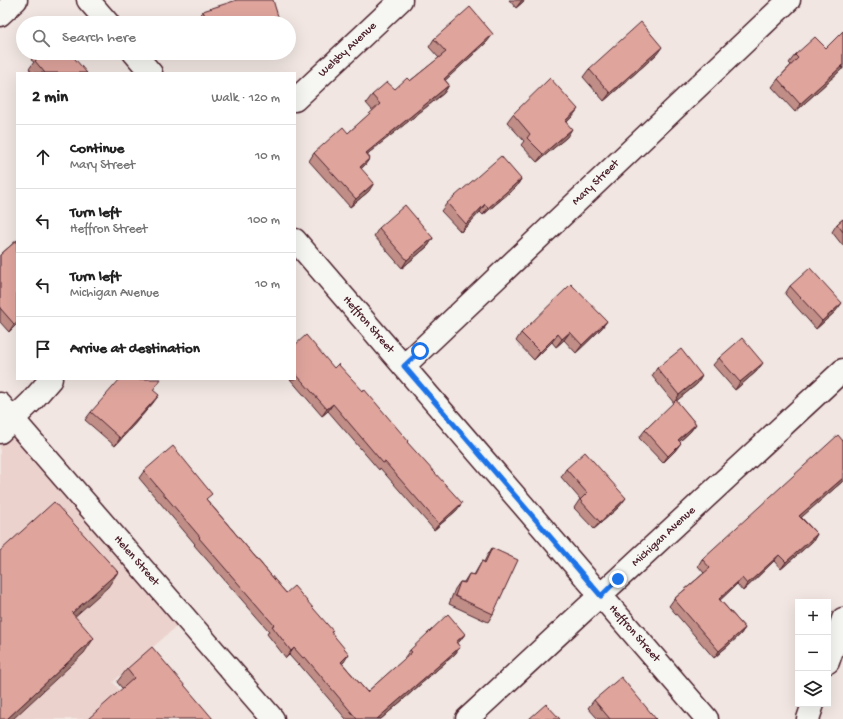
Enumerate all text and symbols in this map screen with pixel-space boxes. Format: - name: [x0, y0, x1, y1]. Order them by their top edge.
- search box: [16, 16, 296, 60]
- street label: Welsby Avenue: [316, 19, 381, 81]
- icon: search: [30, 27, 52, 49]
- text: Search here: [62, 29, 136, 47]
- text: 2 min: [32, 88, 68, 108]
- text: Walk · 120 m: [212, 91, 280, 106]
- text: Continue: [70, 140, 124, 158]
- icon: ahead: [32, 146, 54, 168]
- text: 10 m: [255, 149, 280, 164]
- street label: Mary Street: [570, 156, 623, 209]
- text: Mary Street: [70, 158, 135, 173]
- text: Turn left: [70, 204, 121, 222]
- icon: left: [32, 210, 54, 232]
- text: 100 m: [248, 213, 280, 228]
- text: Heffron Street: [70, 222, 147, 237]
- text: Turn left: [70, 268, 121, 286]
- icon: left: [32, 274, 54, 296]
- text: 10 m: [255, 277, 280, 292]
- text: Michigan Avenue: [70, 286, 159, 301]
- street label: Heffron Street: [339, 293, 397, 357]
- icon: arrive: [32, 338, 54, 360]
- text: Arrive at destination: [70, 340, 200, 358]
- route start: [411, 342, 429, 360]
- street label: Michigan Avenue: [629, 503, 699, 570]
- street label: Helen Street: [110, 533, 162, 590]
- route end: [609, 570, 627, 588]
- map controls: [795, 599, 831, 707]
- button: +: [795, 599, 831, 635]
- street label: Heffron Street: [605, 602, 663, 666]
- button: −: [795, 635, 831, 671]
- button: layers: [795, 671, 831, 707]

